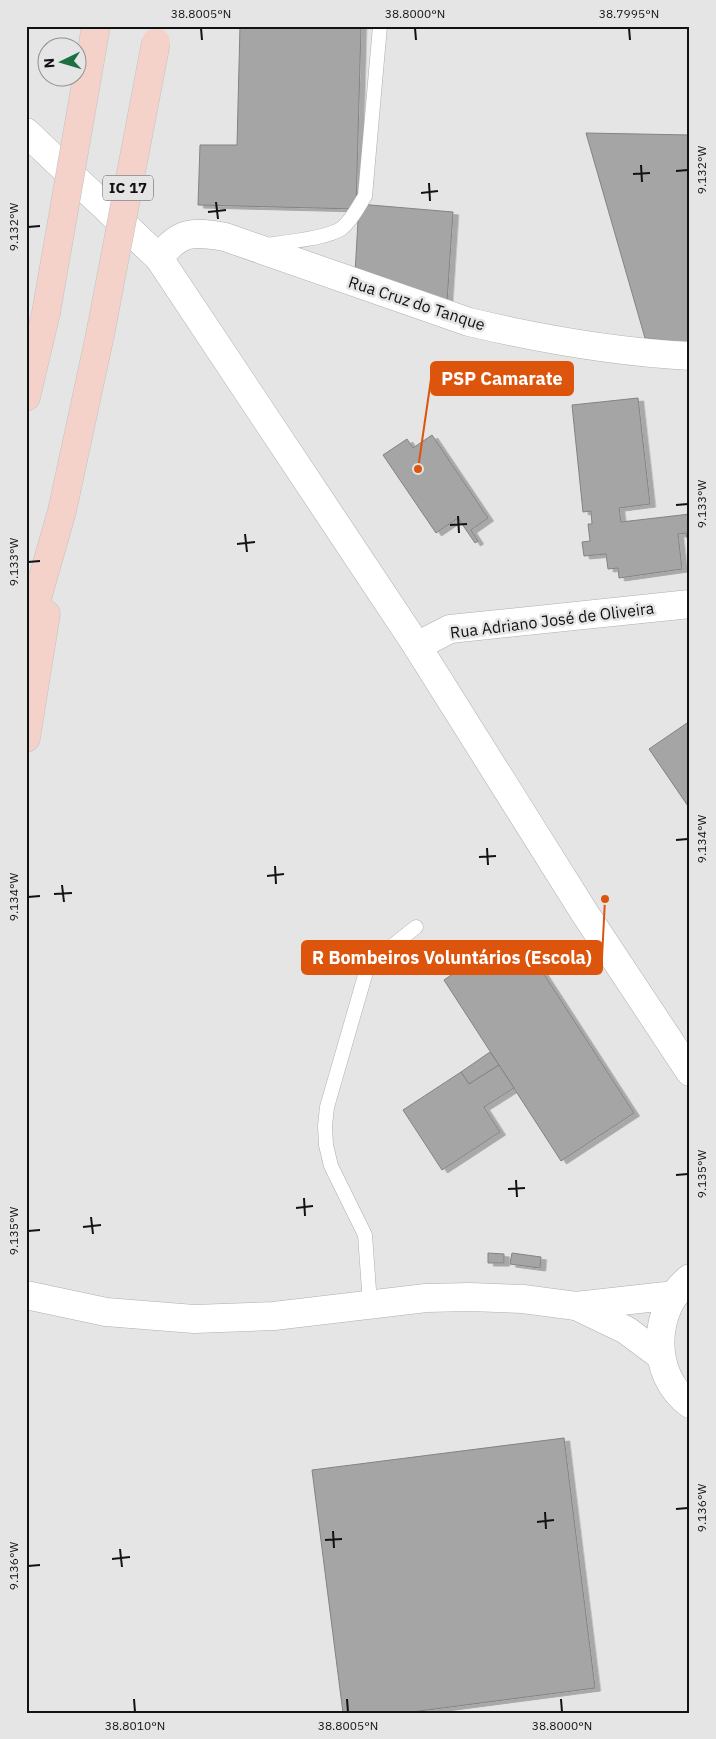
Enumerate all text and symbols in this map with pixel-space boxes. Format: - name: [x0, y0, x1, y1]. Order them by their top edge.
- text: 38.8005°N: [171, 6, 231, 21]
- text: 38.8000°N: [385, 6, 445, 21]
- text: 38.7995°N: [599, 6, 659, 21]
- north arrow: [38, 38, 88, 88]
- text: N: [40, 57, 58, 69]
- text: 9.132°W: [694, 146, 709, 194]
- road number: IC 17: [103, 176, 153, 200]
- text: 9.132°W: [6, 203, 21, 251]
- street label: Rua Cruz do Tanque: [346, 271, 488, 335]
- callout: PSP Camarate: [431, 362, 573, 395]
- text: PSP Camarate: [441, 367, 563, 390]
- text: 9.133°W: [694, 480, 709, 528]
- text: 9.133°W: [6, 538, 21, 586]
- street label: Rua Adriano José de Oliveira: [449, 598, 656, 642]
- text: 9.134°W: [694, 815, 709, 863]
- text: 9.134°W: [6, 873, 21, 921]
- callout: R Bombeiros Voluntários (Escola): [302, 941, 602, 974]
- text: R Bombeiros Voluntários (Escola): [312, 946, 592, 969]
- text: 9.135°W: [694, 1150, 709, 1198]
- text: 9.135°W: [6, 1207, 21, 1255]
- text: 9.136°W: [694, 1484, 709, 1532]
- text: 9.136°W: [6, 1542, 21, 1590]
- text: 38.8010°N: [105, 1718, 165, 1733]
- text: 38.8005°N: [318, 1718, 378, 1733]
- text: 38.8000°N: [532, 1718, 592, 1733]

